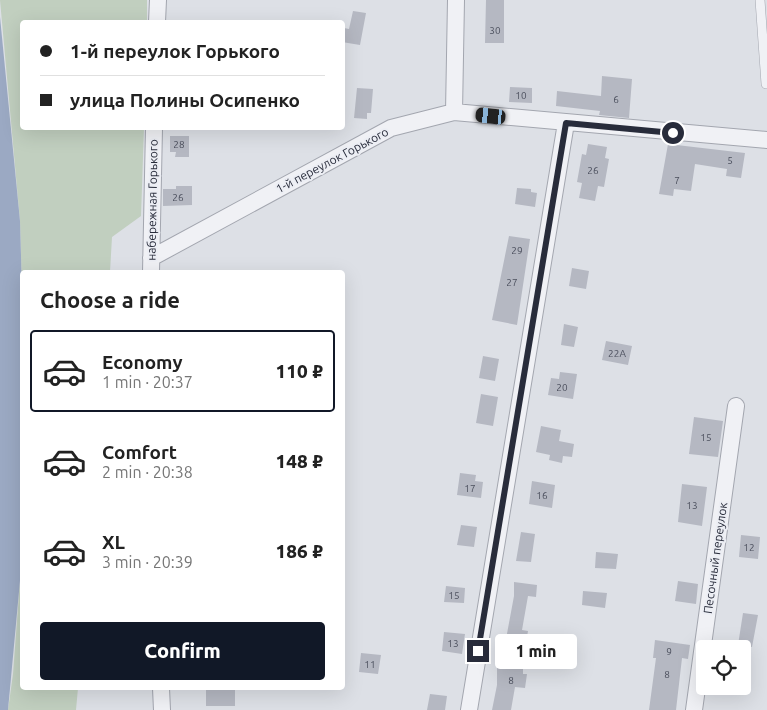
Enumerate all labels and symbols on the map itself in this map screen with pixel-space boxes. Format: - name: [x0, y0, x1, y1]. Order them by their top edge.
- house number: 30: [489, 25, 501, 36]
- house number: 10: [515, 90, 527, 101]
- house number: 6: [613, 94, 619, 105]
- car: [475, 107, 506, 125]
- route start: [662, 122, 684, 144]
- street label: 1-й переулок Горького: [273, 125, 391, 195]
- street label: набережная Горького: [144, 139, 160, 261]
- house number: 28: [173, 139, 185, 150]
- house number: 5: [727, 155, 733, 166]
- house number: 26: [587, 165, 599, 176]
- house number: 7: [674, 175, 680, 186]
- house number: 26: [172, 192, 184, 203]
- house number: 29: [511, 245, 523, 256]
- house number: 27: [506, 277, 518, 288]
- house number: 22А: [608, 348, 626, 359]
- house number: 20: [556, 382, 568, 393]
- house number: 15: [700, 432, 712, 443]
- house number: 17: [464, 483, 476, 494]
- house number: 16: [536, 490, 548, 501]
- house number: 13: [686, 500, 698, 511]
- street label: Песочный переулок: [701, 501, 729, 615]
- house number: 12: [743, 542, 755, 553]
- house number: 15: [448, 590, 460, 601]
- callout: 1 min: [496, 634, 578, 668]
- house number: 13: [447, 638, 459, 649]
- route end: [467, 640, 489, 662]
- house number: 9: [666, 646, 672, 657]
- house number: 11: [364, 659, 376, 670]
- house number: 8: [664, 669, 670, 680]
- house number: 8: [508, 675, 514, 686]

